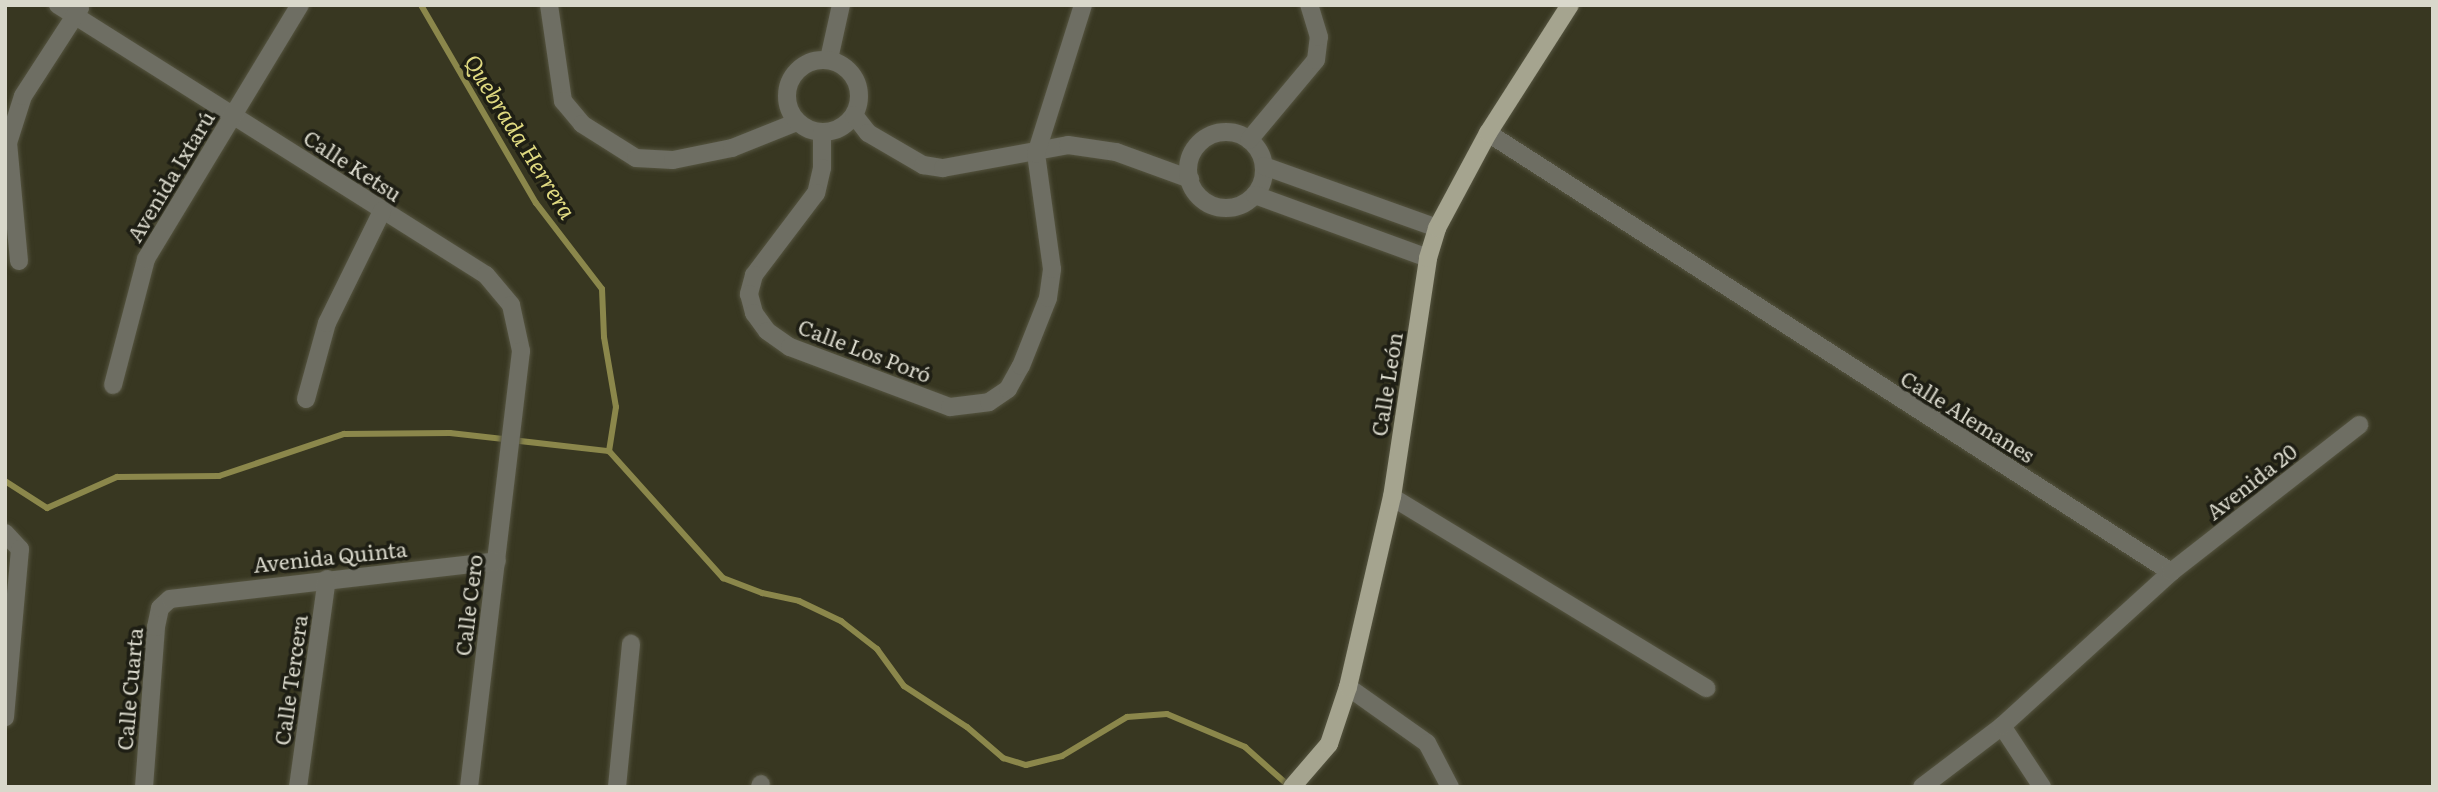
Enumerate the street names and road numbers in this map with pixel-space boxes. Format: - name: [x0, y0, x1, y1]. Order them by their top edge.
- street label: Avenida Ixtarú: [121, 106, 219, 246]
- street label: Calle Ketsu: [299, 124, 407, 206]
- street label: Calle Los Poró: [795, 313, 935, 387]
- street label: Calle León: [1365, 330, 1407, 438]
- street label: Calle Alemanes: [1896, 365, 2040, 467]
- street label: Avenida 20: [2201, 438, 2301, 524]
- street label: Avenida Quinta: [252, 535, 408, 577]
- street label: Calle Cero: [449, 553, 487, 657]
- street label: Calle Tercera: [268, 613, 312, 747]
- street label: Calle Cuarta: [111, 627, 147, 751]

